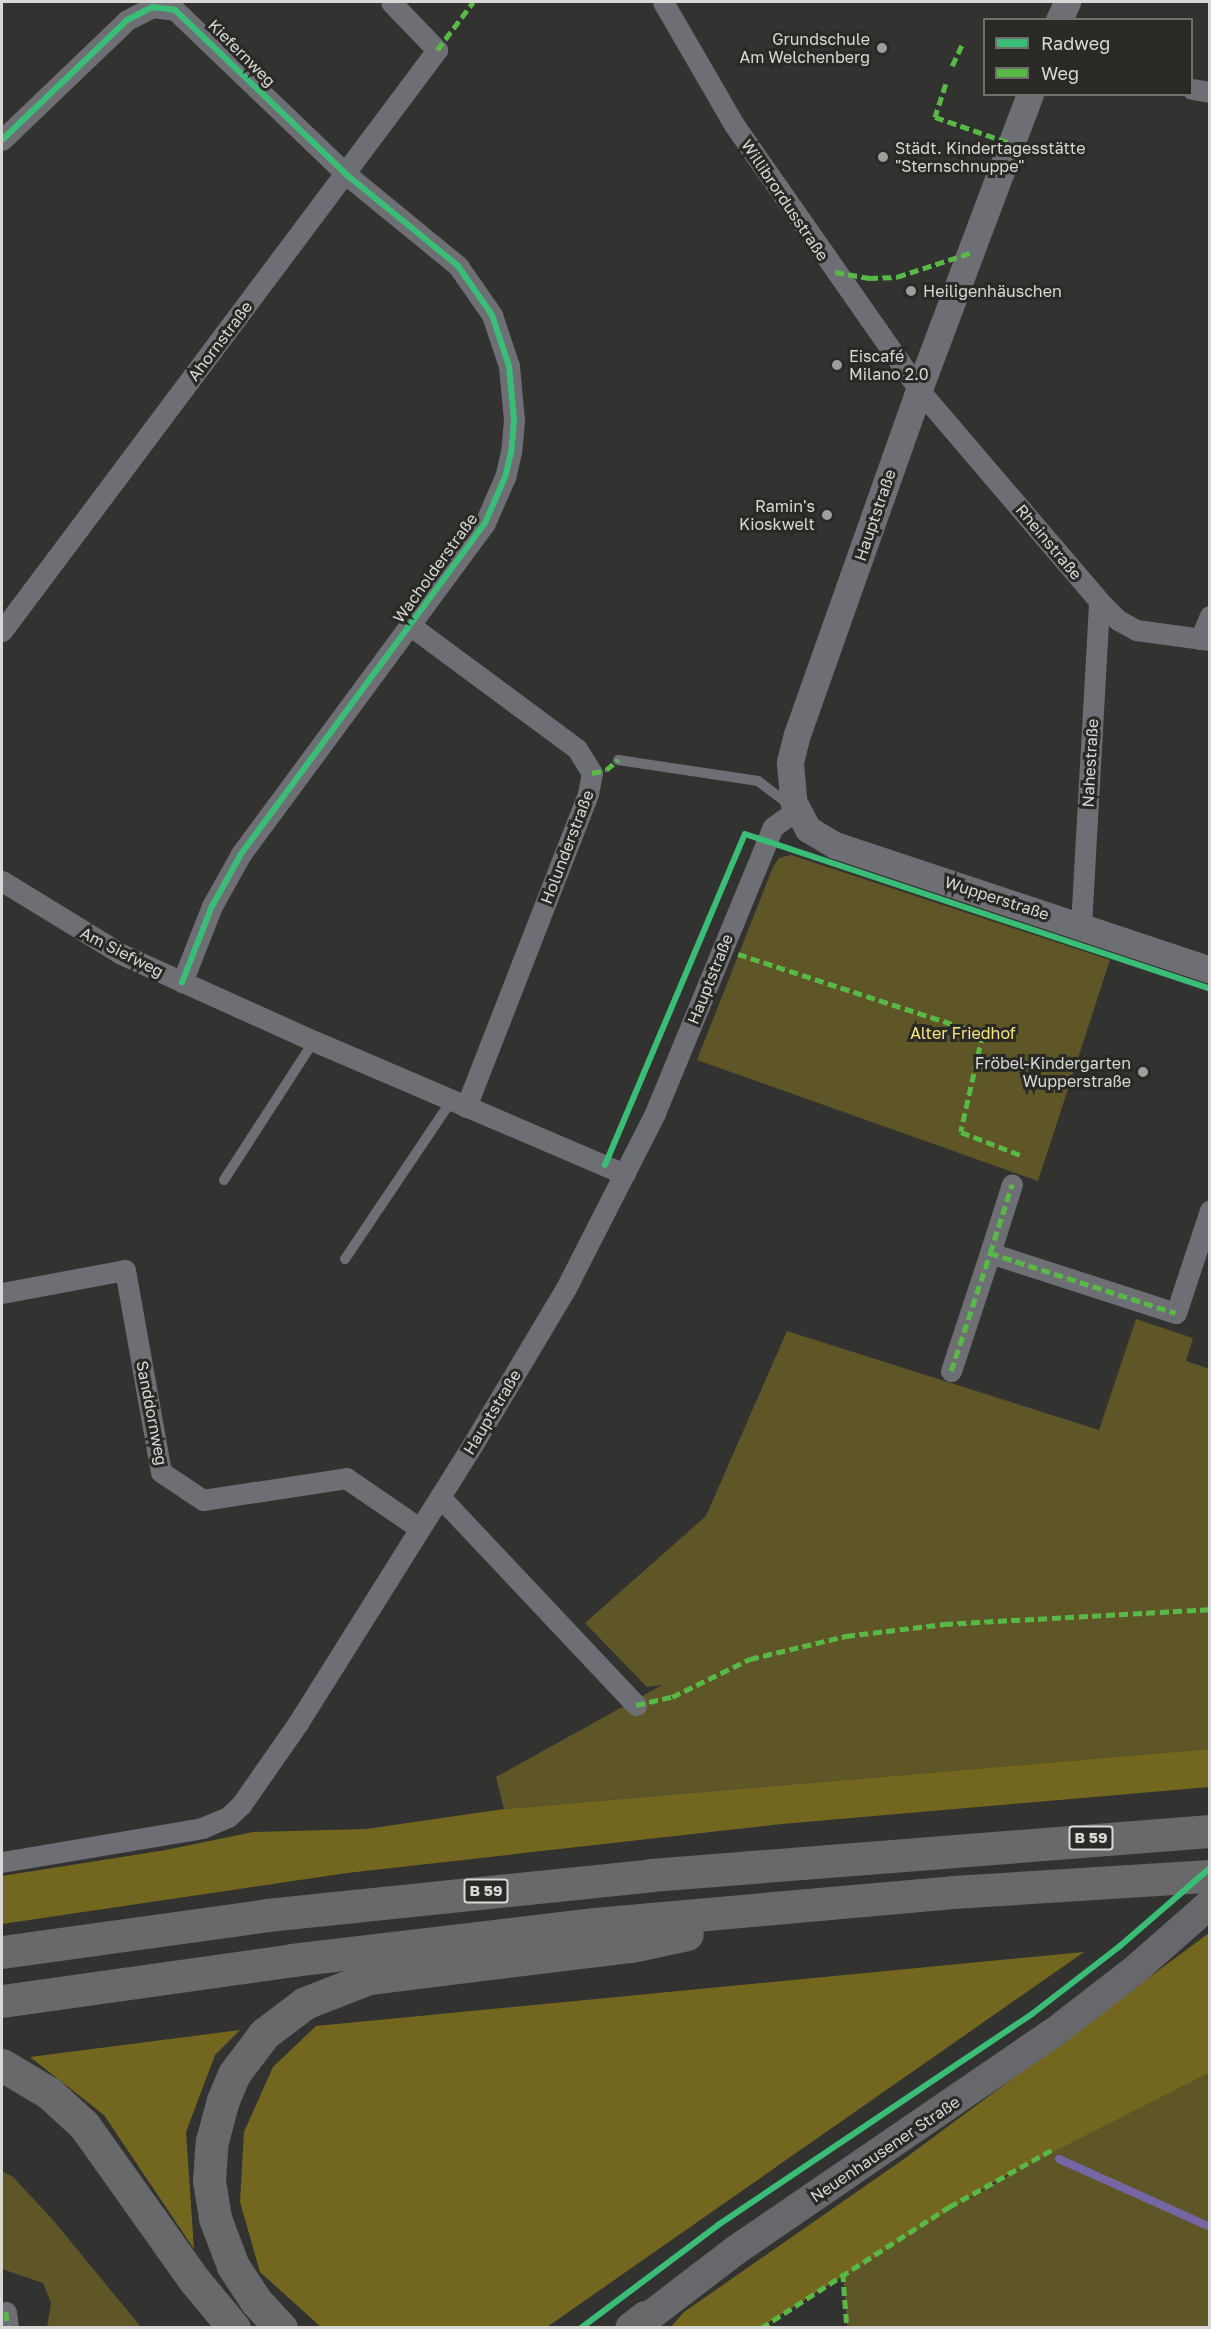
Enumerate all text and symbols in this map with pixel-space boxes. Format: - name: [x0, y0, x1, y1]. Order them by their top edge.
- street label: Kiefernweg: [204, 15, 280, 91]
- legend: [983, 18, 1193, 96]
- place label: Grundschule Am Welchenberg: [739, 29, 870, 67]
- text: Radweg: [1041, 32, 1110, 54]
- marker: Grundschule Am Welchenberg: [875, 41, 889, 55]
- text: Weg: [1041, 62, 1079, 84]
- street label: Willibrordusstraße: [737, 136, 833, 264]
- place label: Städt. Kindertagesstätte "Sternschnuppe": [895, 138, 1085, 176]
- marker: Städt. Kindertagesstätte "Sternschnuppe": [876, 150, 890, 164]
- place label: Heiligenhäuschen: [923, 281, 1062, 301]
- marker: Heiligenhäuschen: [904, 284, 918, 298]
- street label: Ahornstraße: [184, 297, 256, 385]
- place label: Eiscafé Milano 2.0: [849, 346, 929, 384]
- marker: Eiscafé Milano 2.0: [830, 358, 844, 372]
- street label: Hauptstraße: [850, 467, 900, 563]
- place label: Ramin's Kioskwelt: [739, 496, 815, 534]
- street label: Rheinstraße: [1012, 500, 1086, 584]
- marker: Ramin's Kioskwelt: [820, 508, 834, 522]
- street label: Wacholderstraße: [389, 509, 481, 627]
- street label: Nahestraße: [1078, 718, 1102, 808]
- street label: Holunderstraße: [536, 787, 598, 907]
- street label: Wupperstraße: [942, 872, 1052, 924]
- street label: Am Siefweg: [77, 923, 167, 981]
- street label: Hauptstraße: [683, 931, 737, 1027]
- park label: Alter Friedhof: [910, 1023, 1016, 1043]
- place label: Fröbel-Kindergarten Wupperstraße: [975, 1053, 1131, 1091]
- marker: Fröbel-Kindergarten Wupperstraße: [1136, 1065, 1150, 1079]
- street label: Sanddornweg: [132, 1359, 172, 1467]
- street label: Hauptstraße: [459, 1366, 525, 1458]
- road number: B 59: [1068, 1826, 1114, 1850]
- road number: B 59: [464, 1879, 508, 1903]
- street label: Neuenhausener Straße: [807, 2092, 963, 2206]

